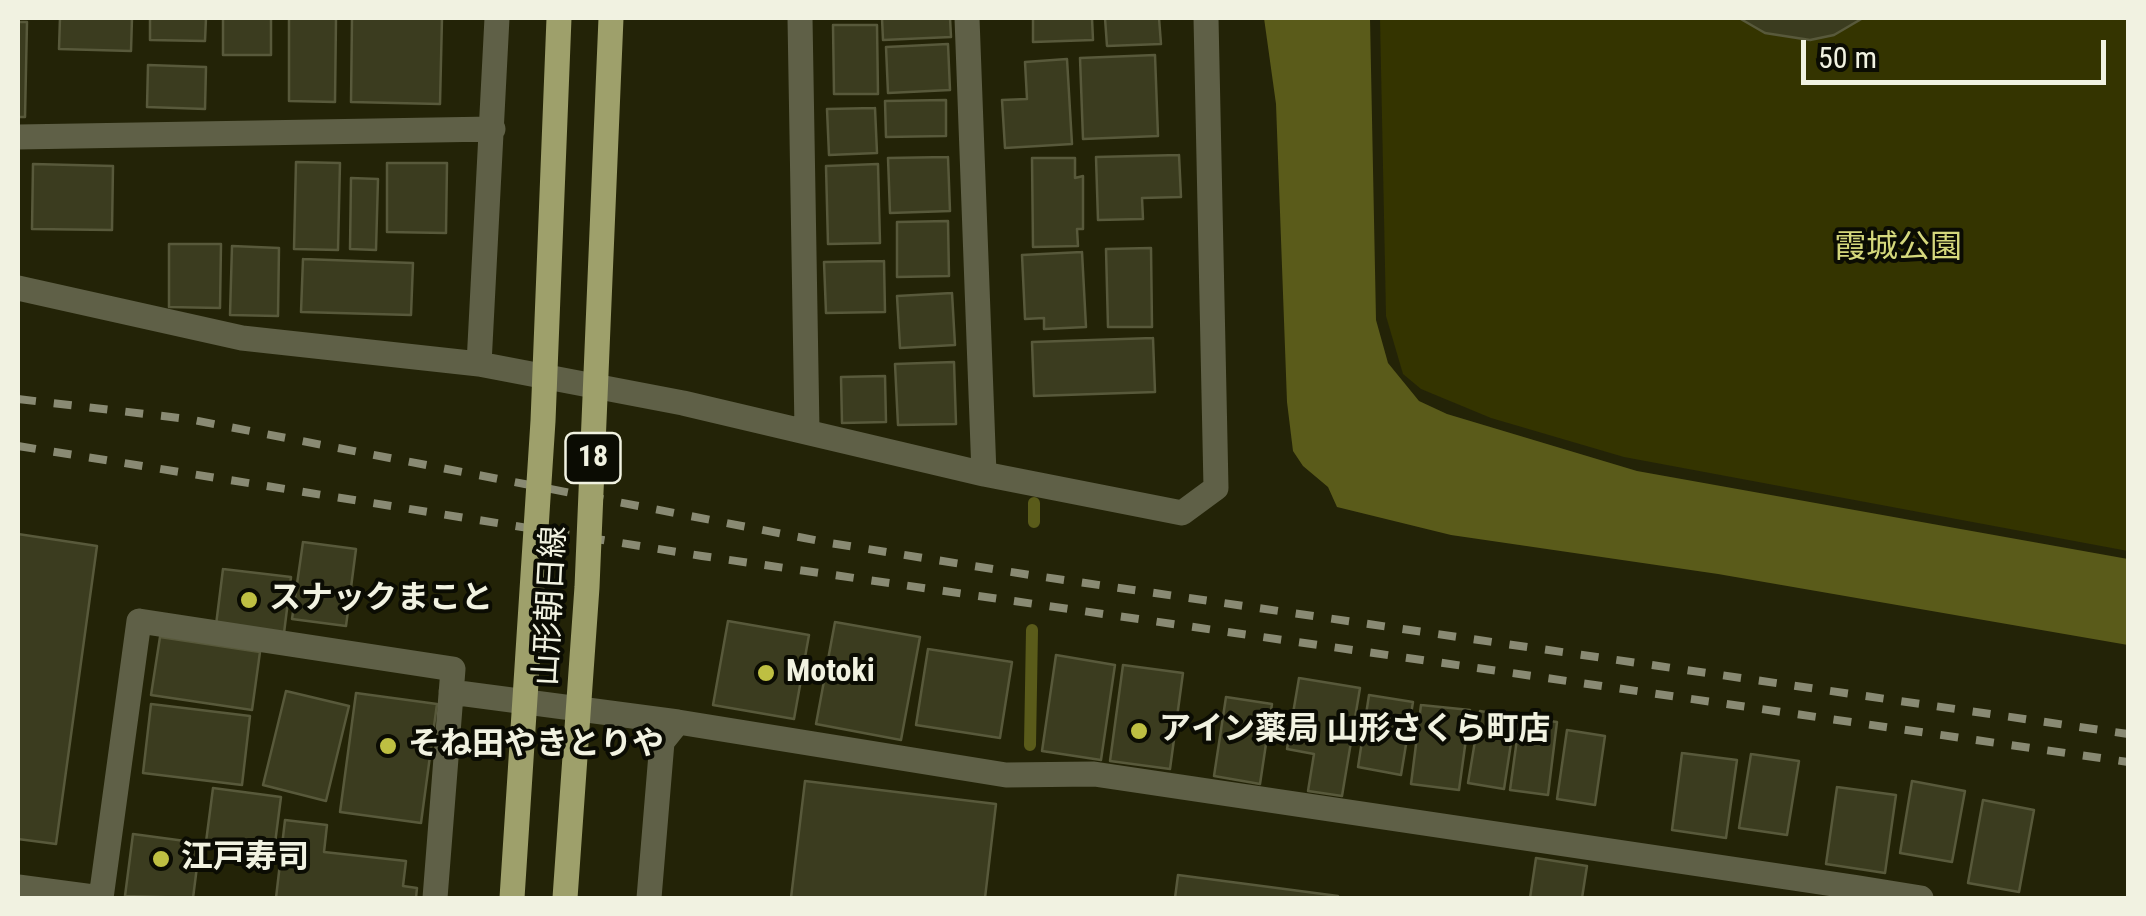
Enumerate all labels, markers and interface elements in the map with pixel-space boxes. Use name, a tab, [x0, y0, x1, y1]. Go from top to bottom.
scale bar	[1806, 20, 2111, 82]
text: 50 m	[1818, 40, 1877, 75]
park label: 霞城公園	[1834, 230, 1962, 268]
road number: 18	[566, 433, 620, 483]
street label: 山形朝日線	[529, 525, 575, 687]
place label: スナックまこと	[269, 581, 493, 619]
marker: スナックまこと	[238, 589, 260, 611]
place label: Motoki	[786, 654, 875, 692]
marker: Motoki	[755, 662, 777, 684]
place label: アイン薬局 山形さくら町店	[1159, 712, 1550, 750]
marker: アイン薬局 山形さくら町店	[1128, 720, 1150, 742]
place label: そね田やきとりや	[408, 727, 664, 765]
marker: そね田やきとりや	[377, 735, 399, 757]
place label: 江戸寿司	[181, 840, 309, 878]
marker: 江戸寿司	[150, 848, 172, 870]

